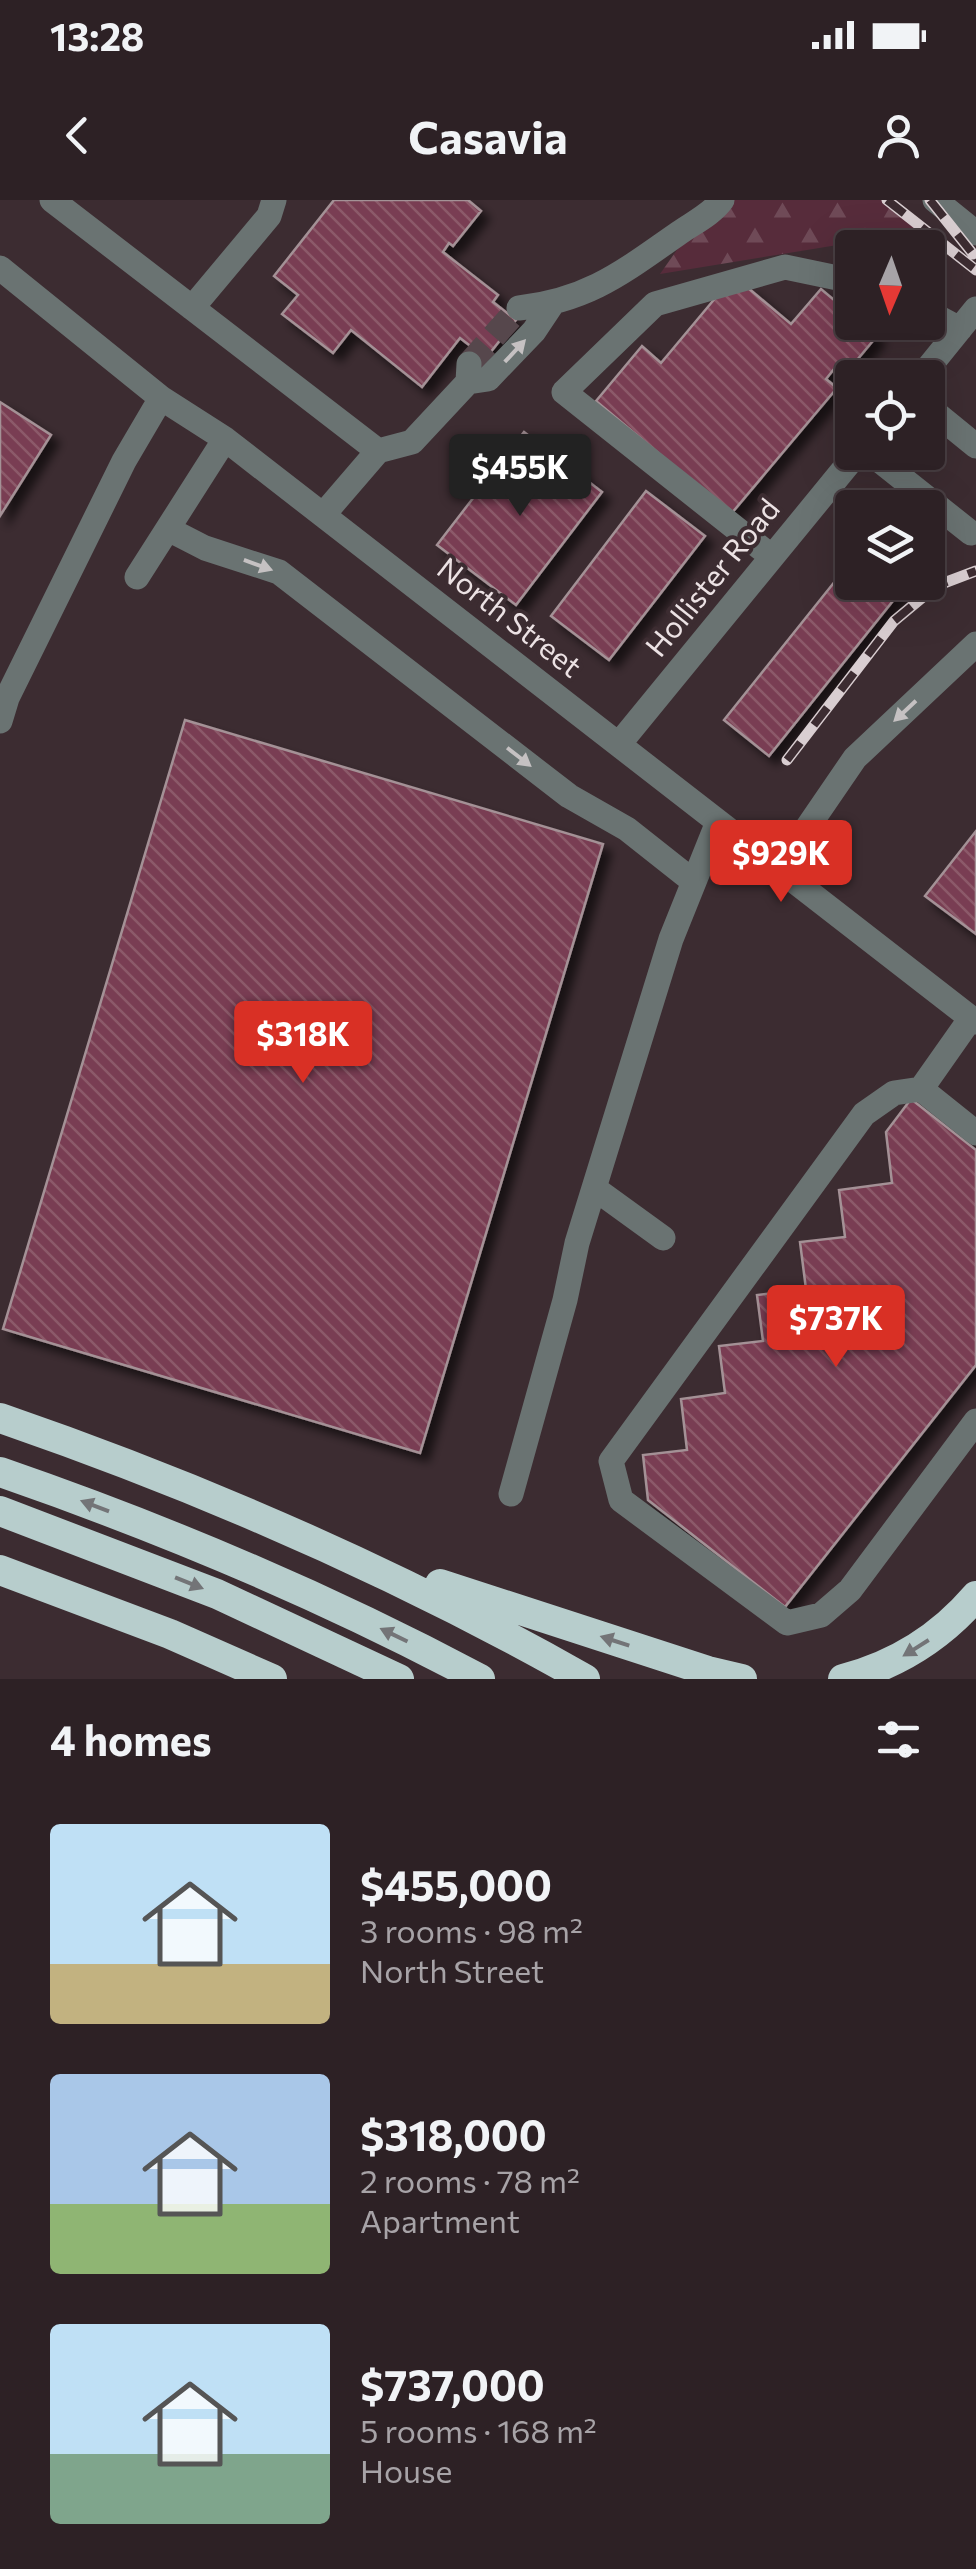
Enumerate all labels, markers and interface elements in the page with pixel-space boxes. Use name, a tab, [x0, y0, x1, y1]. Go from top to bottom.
text: 13:28	[50, 12, 144, 59]
icon: back	[50, 108, 105, 163]
text: Casavia	[408, 108, 568, 163]
icon: person	[871, 108, 926, 163]
north arrow	[835, 230, 945, 340]
map controls	[835, 230, 945, 600]
one-way arrow	[503, 339, 526, 363]
button: locate	[835, 360, 945, 470]
pin: $455K	[450, 434, 590, 519]
text: $455K	[471, 446, 569, 486]
street label: Hollister Road	[636, 490, 786, 663]
button: layers	[835, 490, 945, 600]
street label: North Street	[431, 548, 590, 684]
one-way arrow	[243, 558, 273, 573]
one-way arrow	[893, 699, 917, 722]
one-way arrow	[506, 746, 531, 767]
pin: $929K	[711, 820, 851, 905]
text: $929K	[732, 832, 830, 872]
pin: $318K	[233, 1001, 373, 1086]
text: $318K	[256, 1013, 350, 1053]
pin: $737K	[766, 1285, 906, 1370]
text: $737K	[789, 1297, 883, 1337]
one-way arrow	[80, 1498, 110, 1513]
one-way arrow	[175, 1575, 205, 1591]
one-way arrow	[379, 1626, 408, 1643]
one-way arrow	[600, 1632, 630, 1647]
one-way arrow	[902, 1639, 930, 1656]
icon: filters	[871, 1712, 926, 1767]
text: 4 homes	[50, 1713, 212, 1765]
text: $455,000	[360, 1858, 552, 1910]
icon: home	[130, 1864, 250, 1984]
text: 3 rooms · 98 m²	[360, 1910, 583, 1950]
text: North Street	[360, 1950, 544, 1990]
text: $318,000	[360, 2108, 547, 2160]
icon: home	[130, 2114, 250, 2234]
text: 2 rooms · 78 m²	[360, 2160, 580, 2200]
text: Apartment	[360, 2200, 520, 2240]
text: $737,000	[360, 2358, 545, 2410]
icon: home	[130, 2364, 250, 2484]
text: 5 rooms · 168 m²	[360, 2410, 597, 2450]
text: House	[360, 2450, 452, 2490]

